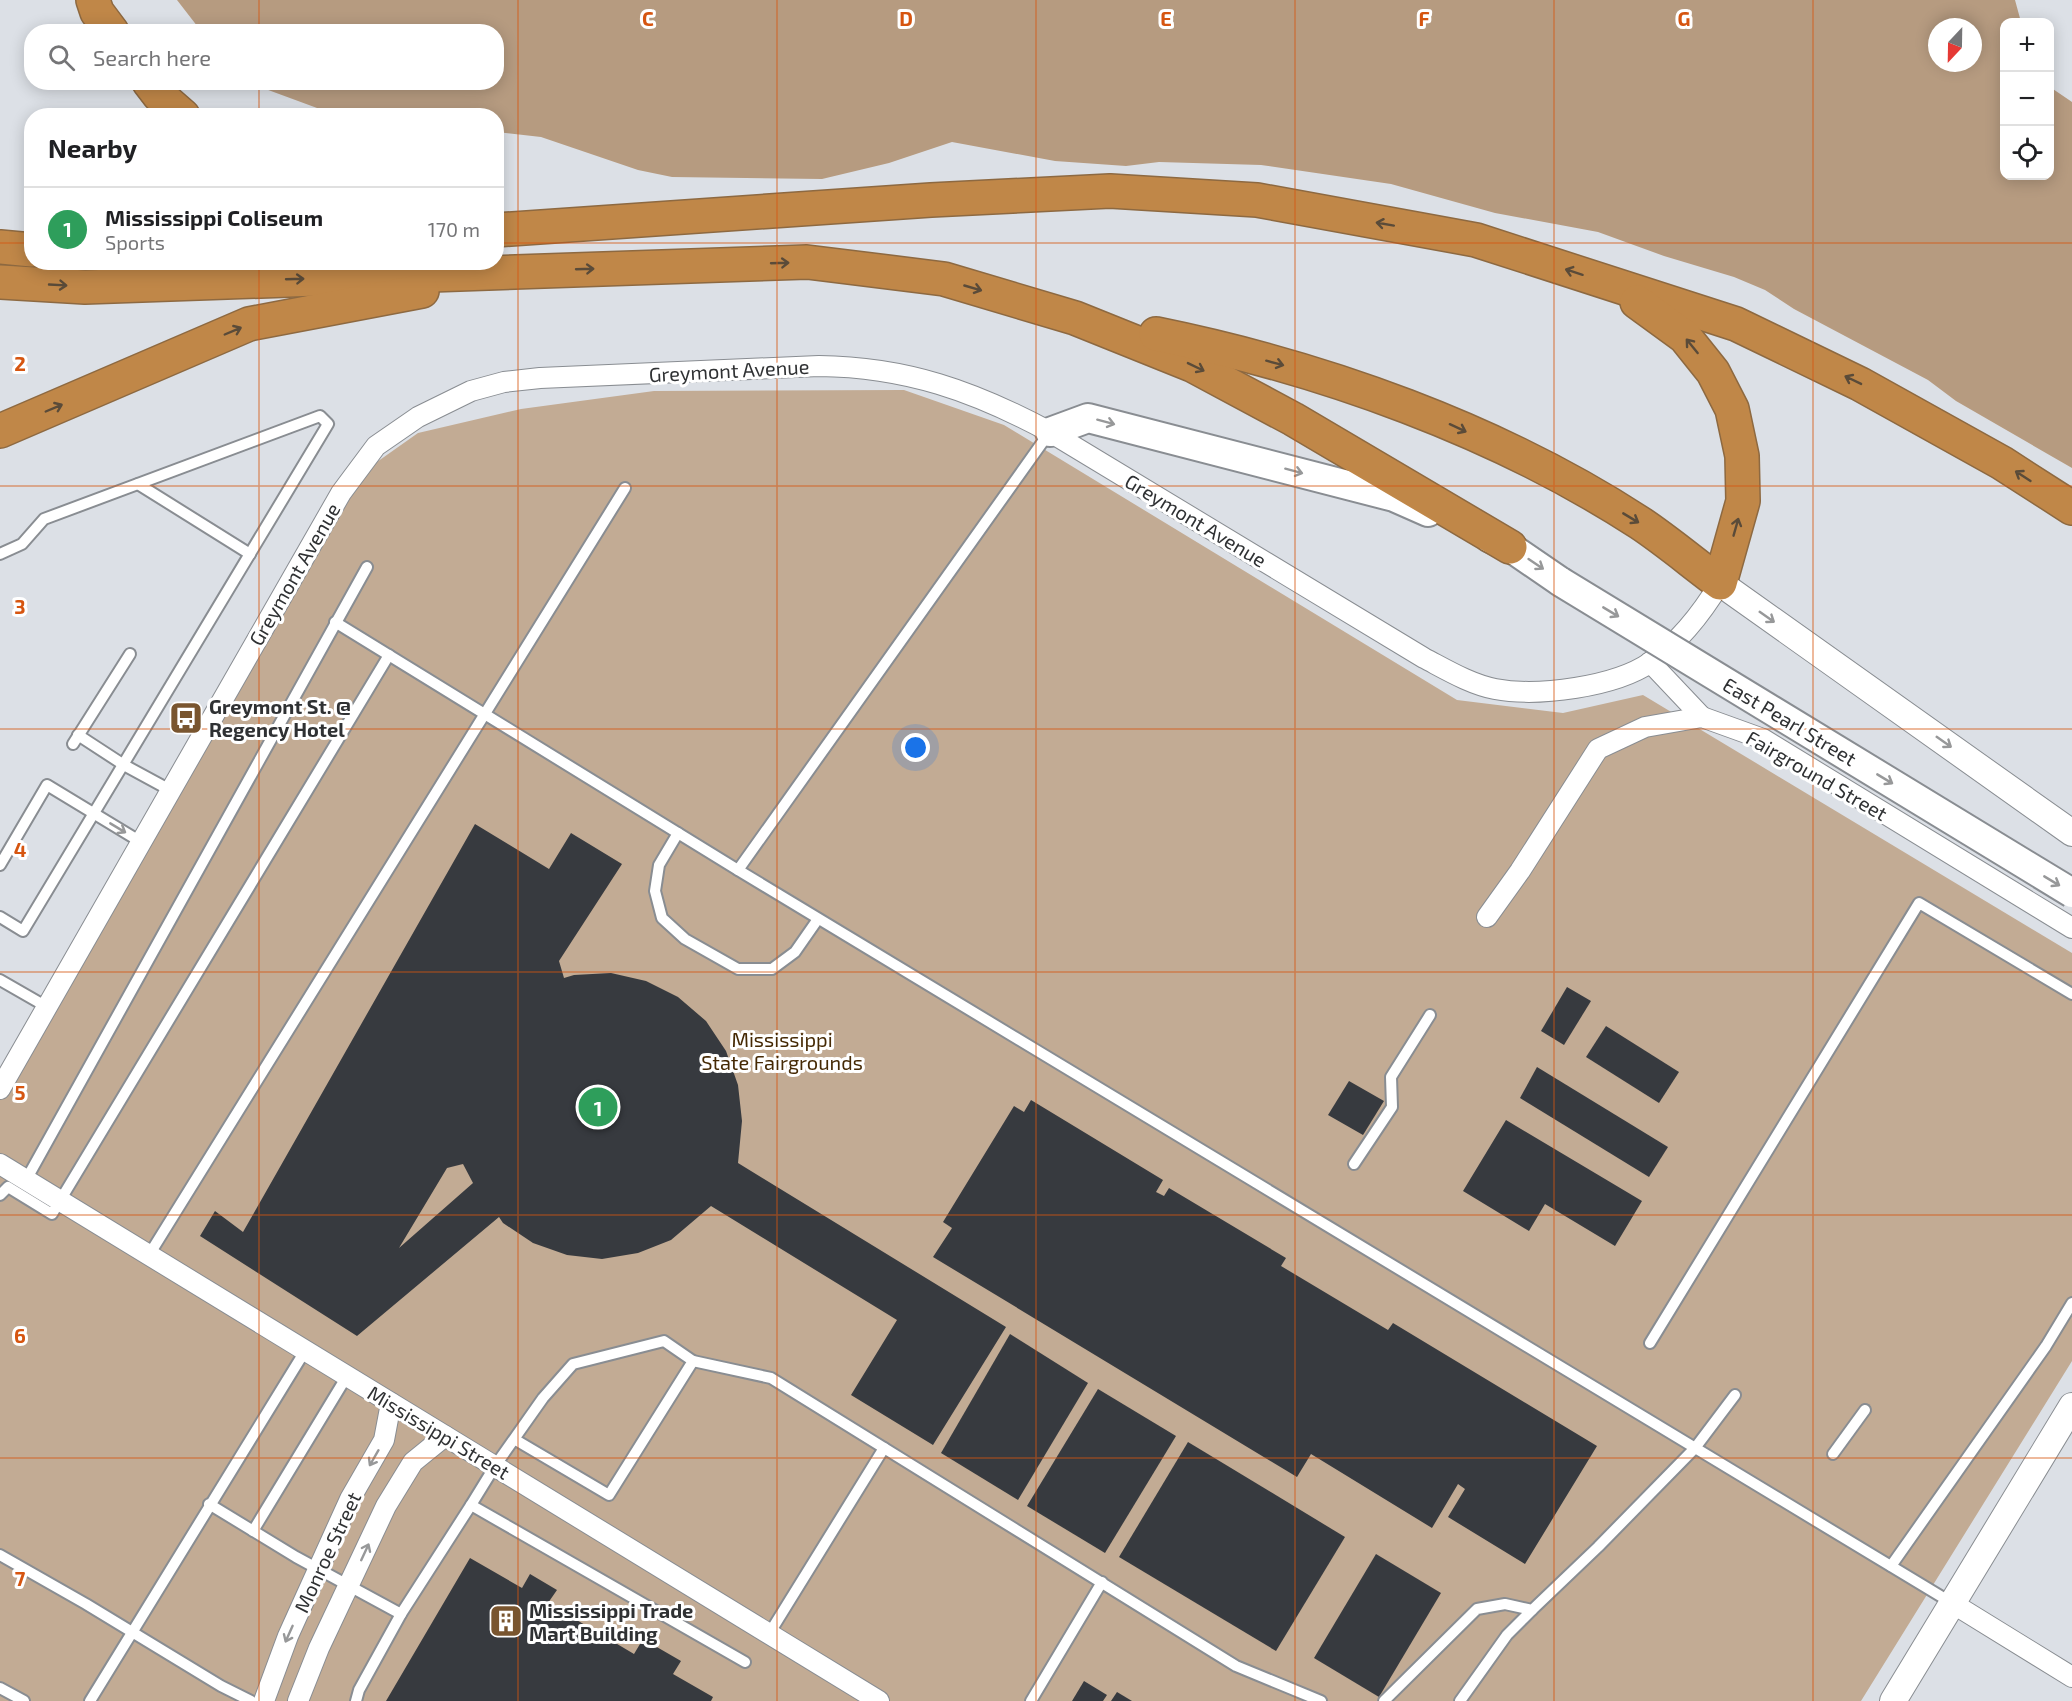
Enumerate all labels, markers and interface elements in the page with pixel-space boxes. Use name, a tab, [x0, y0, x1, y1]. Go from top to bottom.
text: C	[642, 6, 654, 30]
text: D	[899, 6, 913, 30]
text: E	[1160, 6, 1172, 30]
text: F	[1418, 6, 1430, 30]
text: G	[1678, 6, 1690, 30]
north arrow	[1928, 18, 1982, 72]
map controls	[2000, 18, 2054, 180]
button: +	[2000, 18, 2054, 72]
search box	[24, 24, 504, 90]
icon: search	[45, 41, 78, 74]
text: Search here	[93, 44, 211, 70]
button: −	[2000, 72, 2054, 126]
button: locate	[2000, 126, 2054, 180]
text: Nearby	[48, 132, 137, 163]
text: Mississippi Coliseum	[105, 204, 323, 230]
text: 1	[63, 217, 72, 241]
text: 170 m	[428, 217, 480, 241]
one-way arrow	[1376, 218, 1396, 229]
text: Sports	[105, 230, 165, 254]
one-way arrow	[770, 257, 790, 269]
one-way arrow	[575, 263, 595, 275]
one-way arrow	[1565, 265, 1584, 276]
one-way arrow	[285, 273, 305, 285]
one-way arrow	[48, 280, 68, 291]
one-way arrow	[963, 283, 982, 294]
one-way arrow	[223, 325, 241, 336]
one-way arrow	[1686, 338, 1699, 354]
text: 2	[14, 351, 26, 375]
street label: Greymont Avenue	[648, 354, 810, 386]
one-way arrow	[1265, 358, 1284, 370]
one-way arrow	[1186, 362, 1204, 374]
one-way arrow	[1844, 374, 1862, 386]
one-way arrow	[44, 402, 62, 413]
one-way arrow	[1096, 417, 1115, 429]
one-way arrow	[1449, 422, 1467, 434]
one-way arrow	[1284, 466, 1303, 478]
street label: Greymont Avenue	[1121, 468, 1271, 572]
one-way arrow	[2015, 470, 2032, 482]
street label: Greymont Avenue	[243, 498, 345, 650]
one-way arrow	[1622, 512, 1639, 524]
one-way arrow	[1731, 518, 1742, 537]
one-way arrow	[1527, 558, 1543, 570]
text: 3	[14, 594, 26, 618]
one-way arrow	[1602, 607, 1619, 619]
one-way arrow	[1759, 611, 1775, 623]
street label: East Pearl Street	[1719, 672, 1861, 770]
place label: Greymont St. @ Regency Hotel	[209, 694, 351, 742]
bus stop icon: Greymont St. @ Regency Hotel	[168, 700, 204, 736]
street label: Fairground Street	[1742, 725, 1892, 825]
your location	[901, 733, 930, 762]
one-way arrow	[1935, 736, 1951, 748]
one-way arrow	[1876, 774, 1893, 786]
one-way arrow	[109, 822, 126, 834]
text: 4	[14, 837, 27, 861]
one-way arrow	[2043, 875, 2060, 887]
park label: Mississippi State Fairgrounds	[701, 1027, 863, 1074]
text: 5	[14, 1080, 26, 1104]
pin: 1	[578, 1084, 618, 1130]
text: 6	[14, 1323, 26, 1347]
street label: Mississippi Street	[364, 1380, 515, 1484]
one-way arrow	[367, 1449, 379, 1466]
street label: Monroe Street	[289, 1487, 366, 1616]
one-way arrow	[359, 1543, 371, 1561]
text: 7	[15, 1566, 26, 1590]
place label: Mississippi Trade Mart Building	[529, 1598, 693, 1645]
building icon: Mississippi Trade Mart Building	[488, 1603, 524, 1639]
one-way arrow	[283, 1624, 294, 1643]

